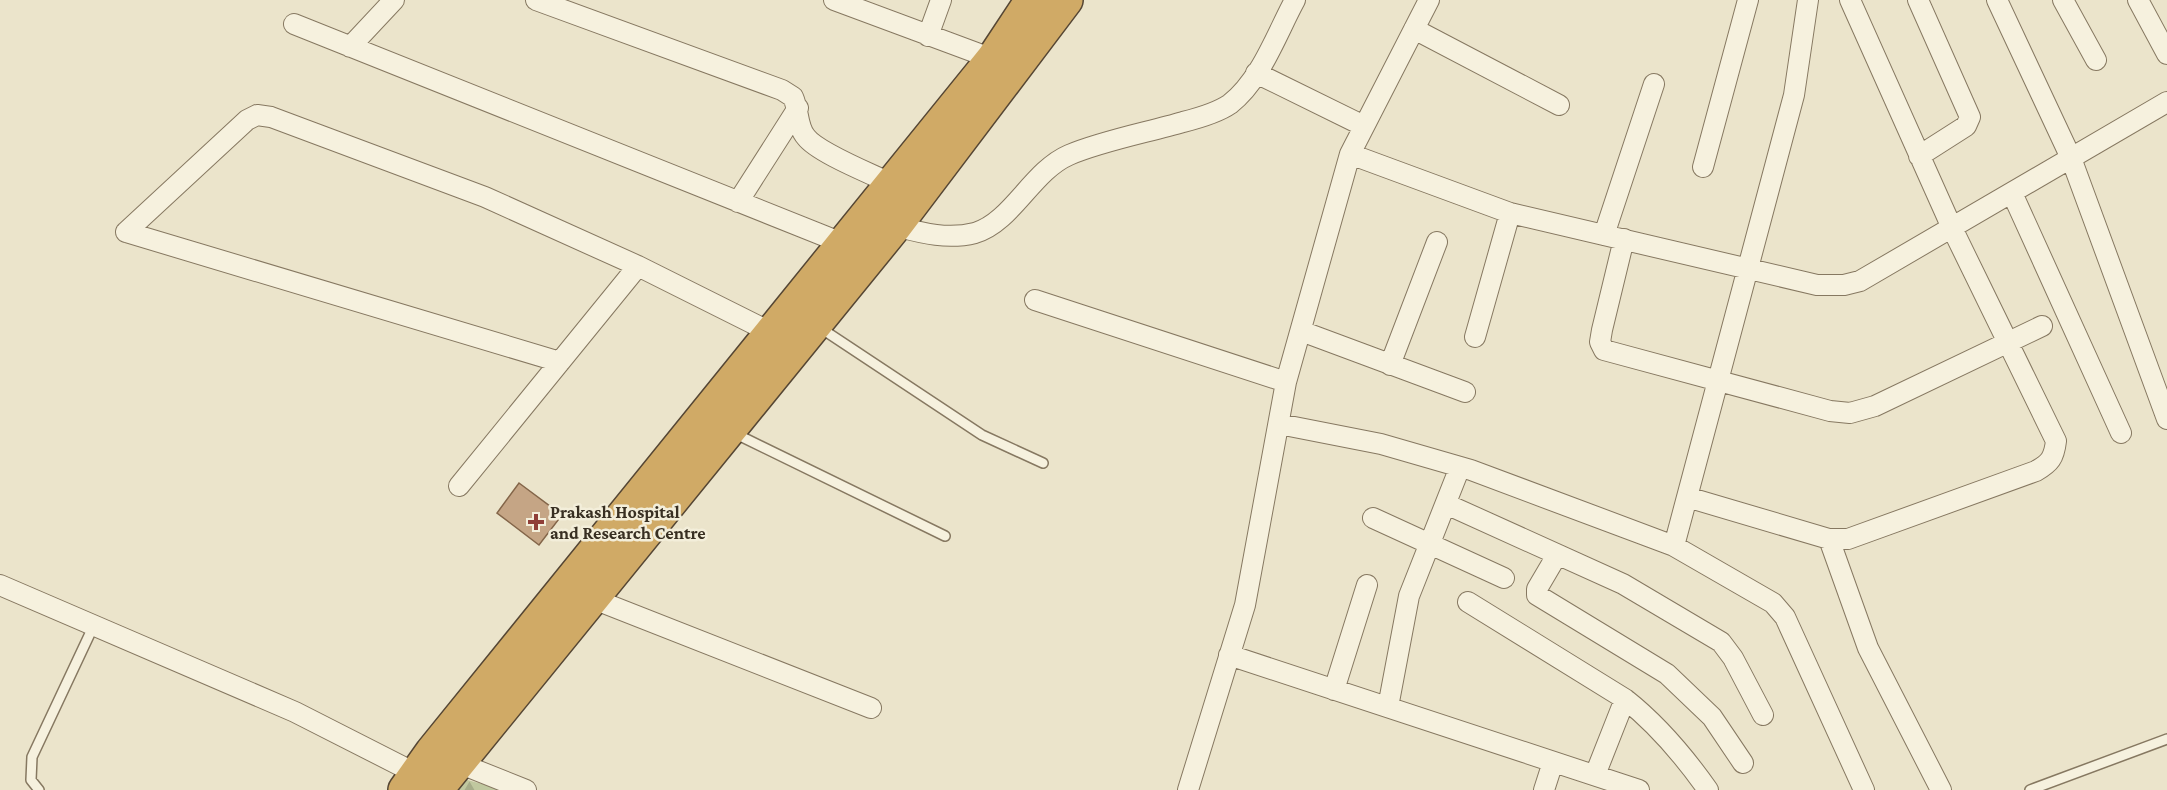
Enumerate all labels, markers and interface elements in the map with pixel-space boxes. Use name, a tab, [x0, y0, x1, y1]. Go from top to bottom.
place label: Prakash Hospital and Research Centre	[550, 502, 706, 543]
marker: Prakash Hospital and Research Centre	[527, 513, 545, 531]

